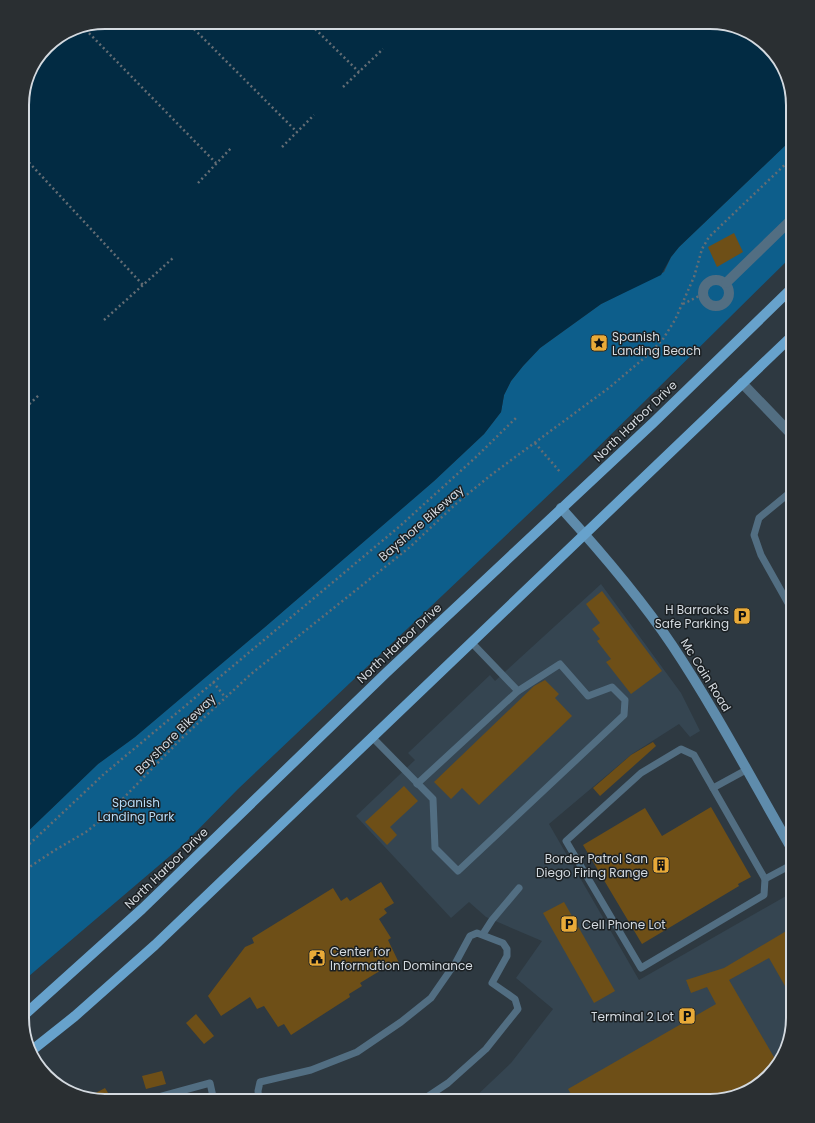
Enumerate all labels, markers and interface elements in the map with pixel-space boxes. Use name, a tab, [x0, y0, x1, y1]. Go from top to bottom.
place label: Spanish Landing Beach	[612, 328, 701, 359]
place icon: Spanish Landing Beach	[589, 333, 609, 353]
street label: North Harbor Drive	[589, 377, 681, 465]
street label: Bayshore Bikeway	[375, 481, 467, 565]
street label: North Harbor Drive	[353, 599, 445, 687]
place label: H Barracks Safe Parking	[655, 601, 729, 632]
parking icon: H Barracks Safe Parking	[732, 606, 752, 626]
street label: Mc Cain Road	[677, 635, 735, 715]
street label: Bayshore Bikeway	[131, 690, 219, 778]
park label: Spanish Landing Park	[98, 794, 175, 825]
street label: North Harbor Drive	[120, 824, 212, 912]
place label: Border Patrol San Diego Firing Range	[536, 850, 648, 881]
building icon: Border Patrol San Diego Firing Range	[651, 855, 671, 875]
parking icon: Cell Phone Lot	[559, 914, 579, 934]
place label: Cell Phone Lot	[582, 916, 666, 933]
place label: Center for Information Dominance	[330, 943, 473, 974]
public building icon: Center for Information Dominance	[307, 948, 327, 968]
parking icon: Terminal 2 Lot	[677, 1006, 697, 1026]
place label: Terminal 2 Lot	[591, 1008, 674, 1025]

